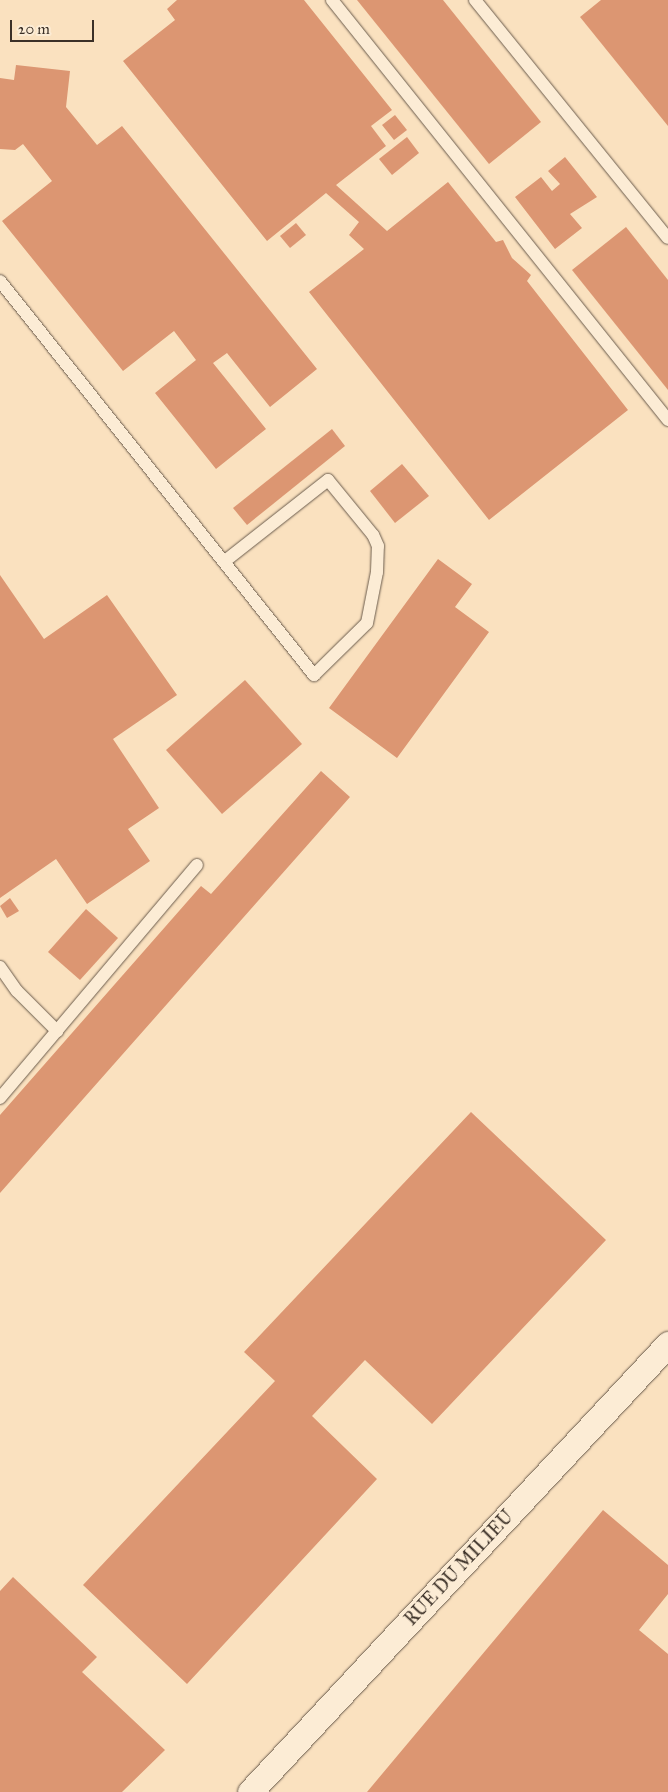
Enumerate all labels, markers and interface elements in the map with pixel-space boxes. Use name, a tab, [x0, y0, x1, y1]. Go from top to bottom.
scale bar	[12, 10, 96, 42]
text: 20 m	[18, 20, 50, 38]
street label: RUE DU MILIEU	[400, 1506, 518, 1630]

